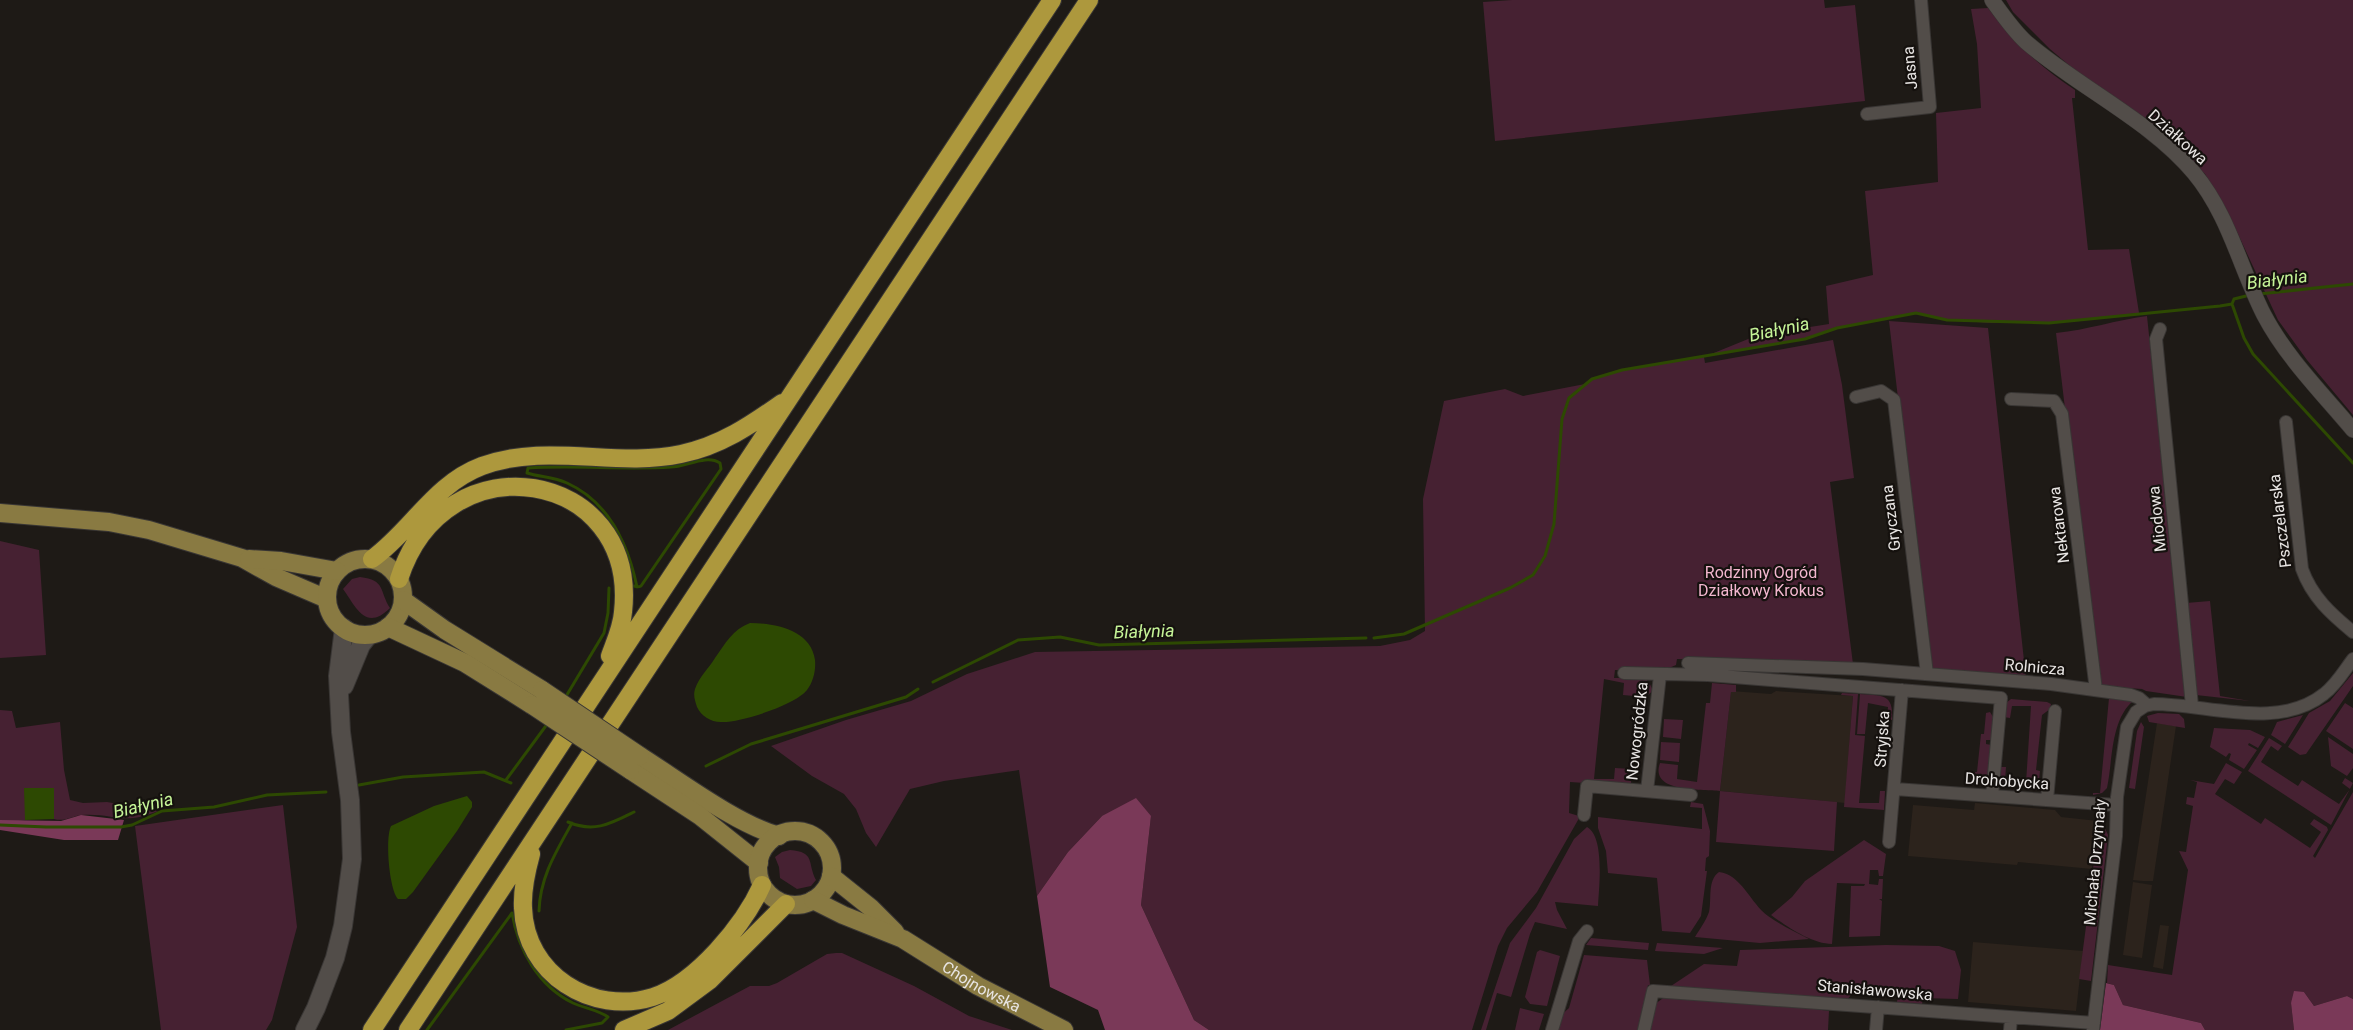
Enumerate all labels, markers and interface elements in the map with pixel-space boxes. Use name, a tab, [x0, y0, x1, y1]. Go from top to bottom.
street label: Jasna	[1899, 46, 1921, 90]
street label: Działkowa	[2144, 105, 2212, 169]
water label: Białynia	[2245, 265, 2309, 293]
water label: Białynia	[1747, 312, 1811, 346]
street label: Pszczelarska	[2265, 473, 2295, 569]
street label: Gryczana	[1878, 484, 1904, 552]
street label: Miodowa	[2144, 485, 2170, 553]
street label: Nektarowa	[2045, 486, 2073, 564]
park label: Rodzinny Ogród Działkowy Krokus	[1698, 563, 1824, 600]
water label: Białynia	[1113, 619, 1175, 643]
street label: Rolnicza	[2004, 655, 2066, 679]
street label: Nowogródzka	[1622, 681, 1652, 781]
street label: Stryjska	[1871, 710, 1893, 768]
street label: Drohobycka	[1964, 769, 2050, 793]
water label: Białynia	[111, 788, 175, 822]
street label: Michała Drzymały	[2080, 798, 2110, 926]
street label: Chojnowska	[939, 957, 1024, 1016]
street label: Stanisławowska	[1817, 975, 1933, 1005]

